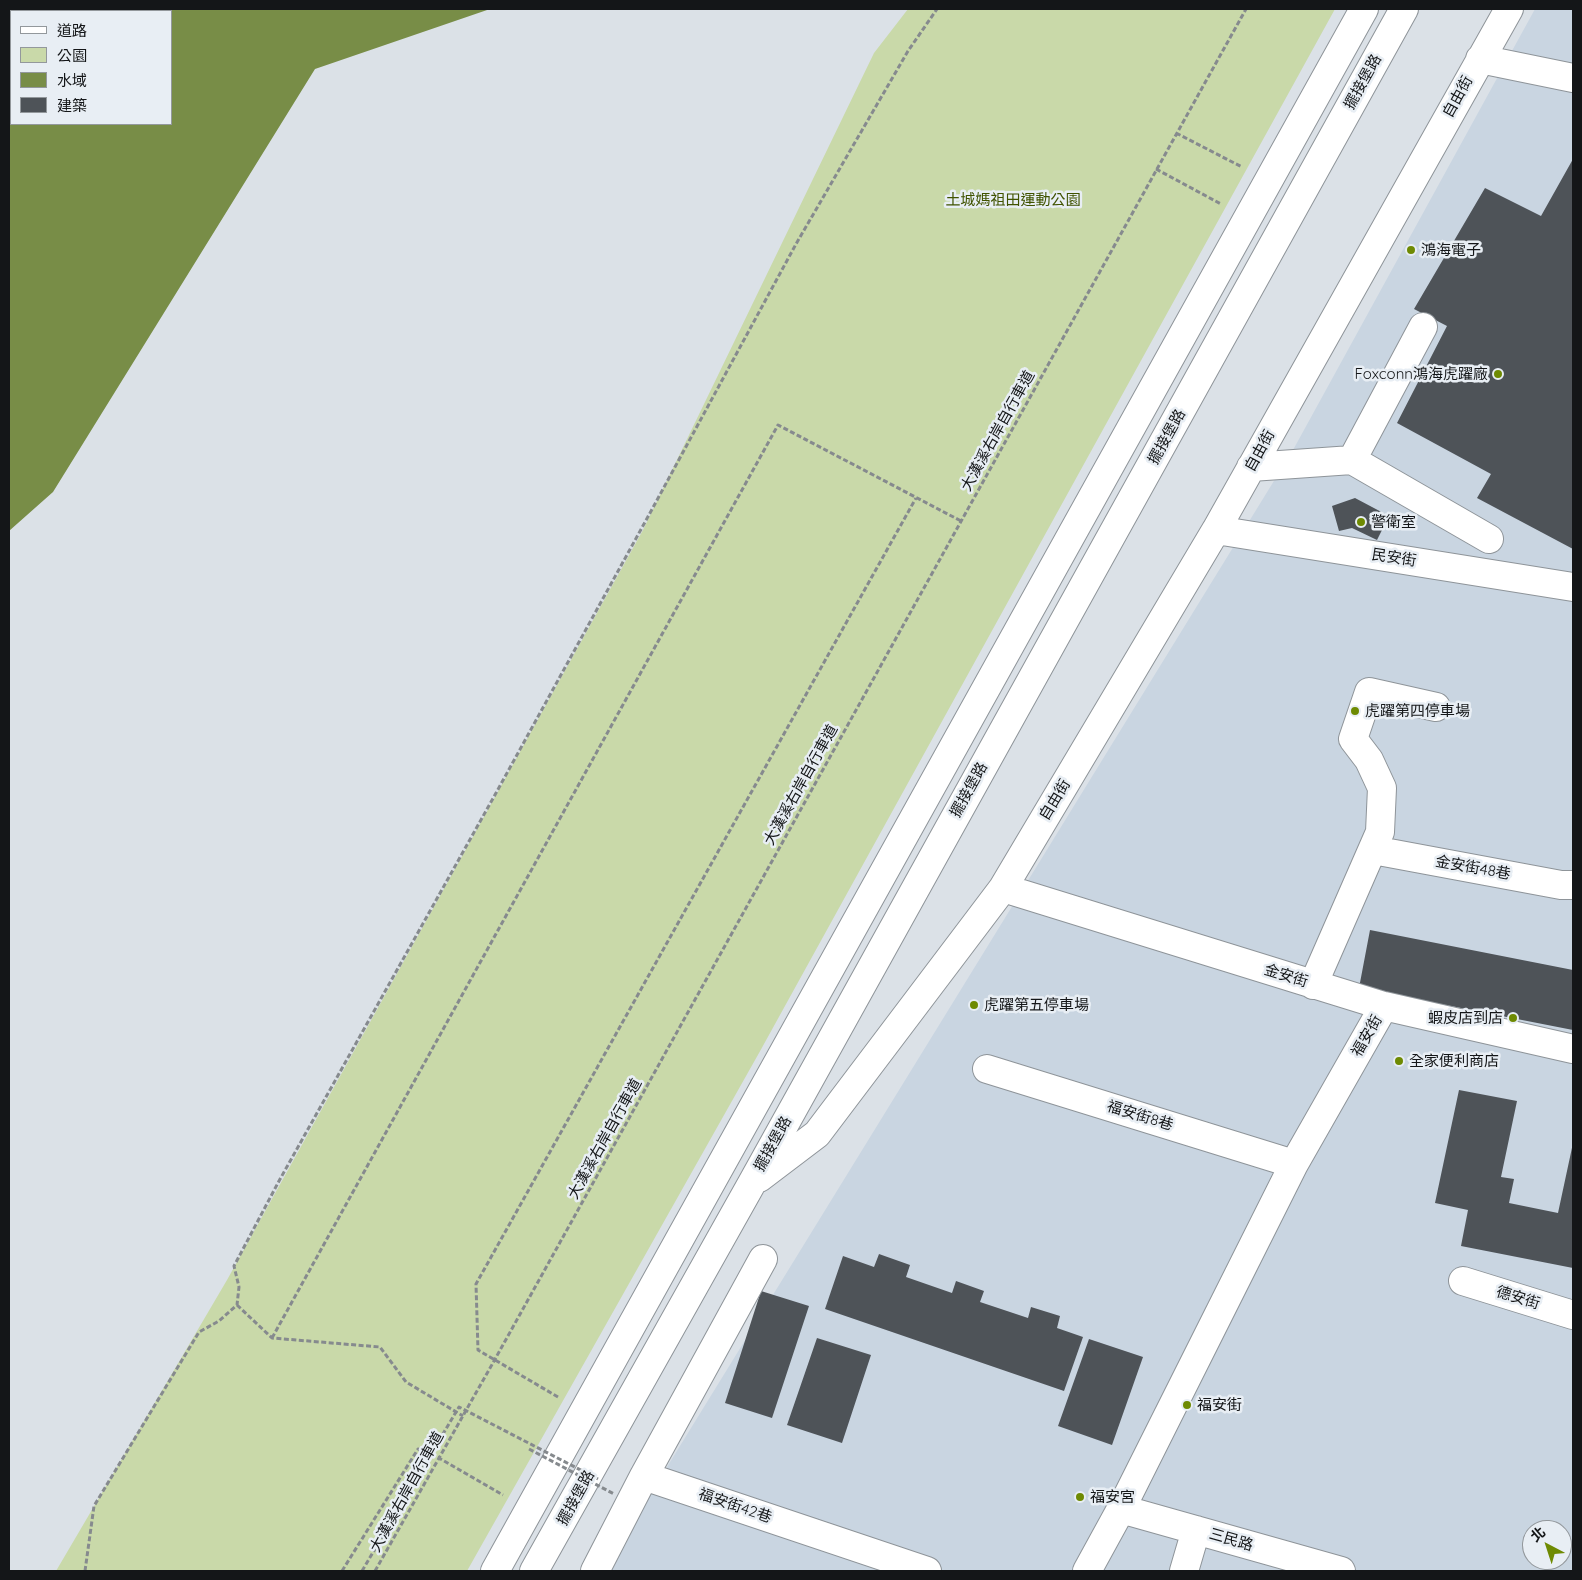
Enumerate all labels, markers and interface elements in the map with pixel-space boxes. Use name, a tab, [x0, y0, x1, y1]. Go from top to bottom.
legend	[10, 10, 172, 125]
text: 道路	[57, 21, 87, 40]
text: 公園	[57, 46, 87, 65]
street label: 擺接堡路	[1341, 51, 1385, 113]
text: 水域	[57, 71, 87, 90]
street label: 自由街	[1439, 73, 1477, 121]
text: 建築	[57, 96, 87, 115]
park label: 土城媽祖田運動公園	[946, 191, 1080, 209]
place label: 鴻海電子	[1421, 241, 1481, 259]
marker: 鴻海電子	[1405, 244, 1417, 256]
place label: Foxconn鴻海虎躍廠	[1355, 365, 1488, 383]
street label: 大漢溪右岸自行車道	[957, 368, 1039, 494]
marker: Foxconn鴻海虎躍廠	[1492, 368, 1504, 380]
street label: 擺接堡路	[1145, 406, 1189, 468]
street label: 自由街	[1241, 427, 1279, 475]
place label: 警衛室	[1371, 513, 1416, 531]
marker: 警衛室	[1355, 516, 1367, 528]
street label: 民安街	[1370, 546, 1418, 570]
place label: 虎躍第四停車場	[1365, 702, 1470, 720]
marker: 虎躍第四停車場	[1349, 705, 1361, 717]
street label: 大漢溪右岸自行車道	[760, 722, 842, 848]
street label: 擺接堡路	[947, 759, 991, 821]
street label: 自由街	[1036, 776, 1074, 824]
street label: 金安街48巷	[1434, 853, 1512, 883]
street label: 金安街	[1262, 961, 1310, 991]
place label: 虎躍第五停車場	[984, 996, 1089, 1014]
marker: 虎躍第五停車場	[968, 999, 980, 1011]
place label: 蝦皮店到店	[1428, 1009, 1503, 1027]
street label: 福安街	[1348, 1012, 1386, 1060]
marker: 蝦皮店到店	[1507, 1012, 1519, 1024]
place label: 全家便利商店	[1409, 1052, 1499, 1070]
marker: 全家便利商店	[1393, 1055, 1405, 1067]
street label: 大漢溪右岸自行車道	[564, 1076, 646, 1202]
street label: 福安街8巷	[1105, 1097, 1175, 1135]
street label: 擺接堡路	[751, 1113, 795, 1175]
street label: 德安街	[1494, 1283, 1542, 1313]
place label: 福安街	[1197, 1396, 1242, 1414]
marker: 福安街	[1181, 1399, 1193, 1411]
street label: 大漢溪右岸自行車道	[366, 1429, 448, 1555]
street label: 擺接堡路	[554, 1467, 598, 1529]
street label: 福安街42巷	[696, 1485, 774, 1527]
place label: 福安宮	[1090, 1488, 1135, 1506]
marker: 福安宮	[1074, 1491, 1086, 1503]
north arrow	[1522, 1520, 1572, 1570]
text: 北	[1527, 1523, 1549, 1546]
street label: 三民路	[1207, 1525, 1255, 1555]

